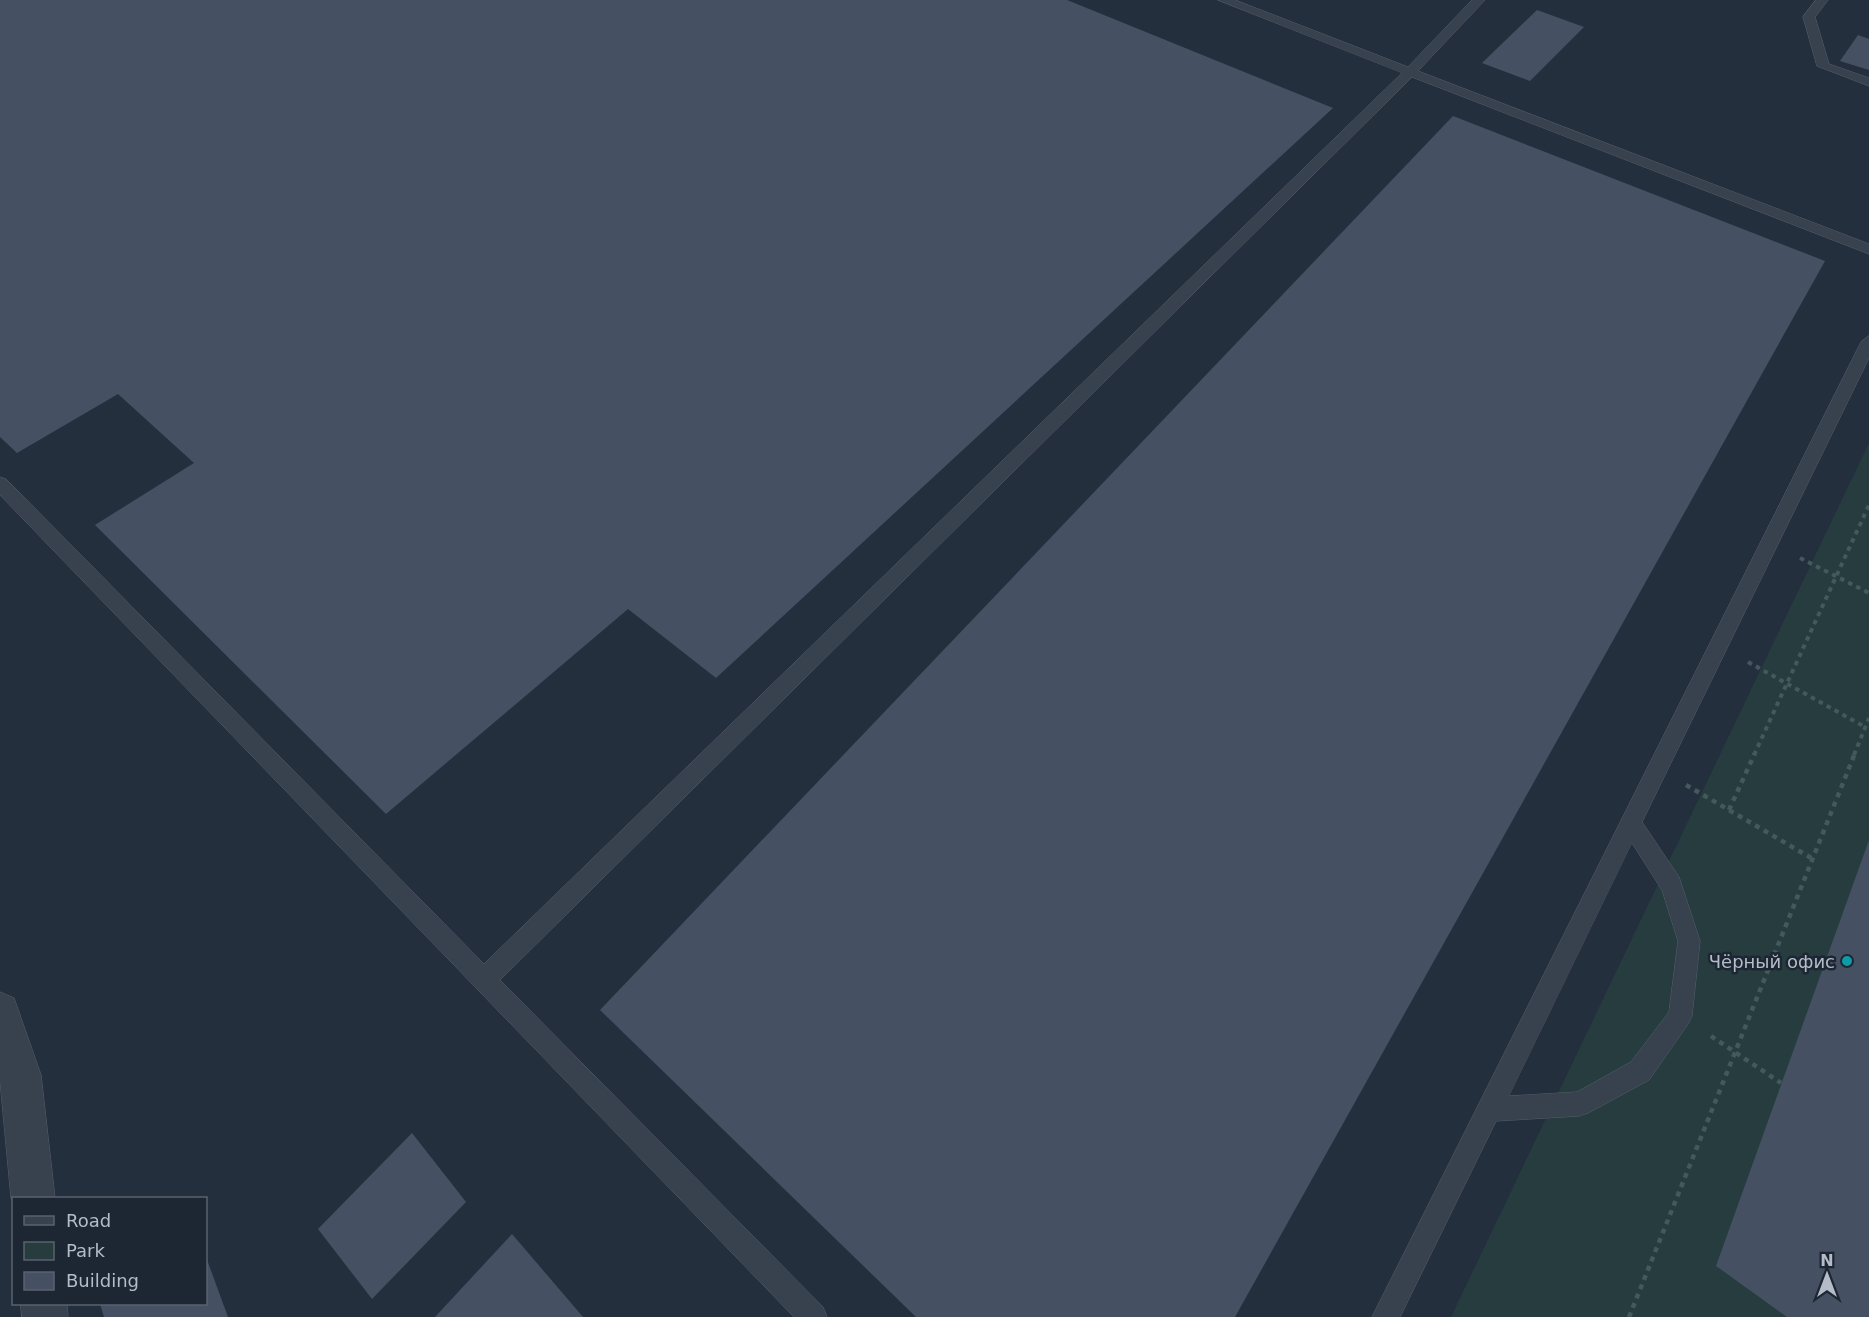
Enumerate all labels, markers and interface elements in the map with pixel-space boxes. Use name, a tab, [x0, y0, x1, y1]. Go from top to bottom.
place label: Чёрный офис	[1709, 951, 1835, 972]
marker: Чёрный офис	[1840, 954, 1854, 968]
legend	[12, 1197, 207, 1305]
text: Road	[66, 1210, 111, 1231]
text: Park	[66, 1240, 105, 1261]
north arrow	[1797, 1245, 1857, 1305]
text: N	[1820, 1251, 1834, 1270]
text: Building	[66, 1270, 139, 1291]

